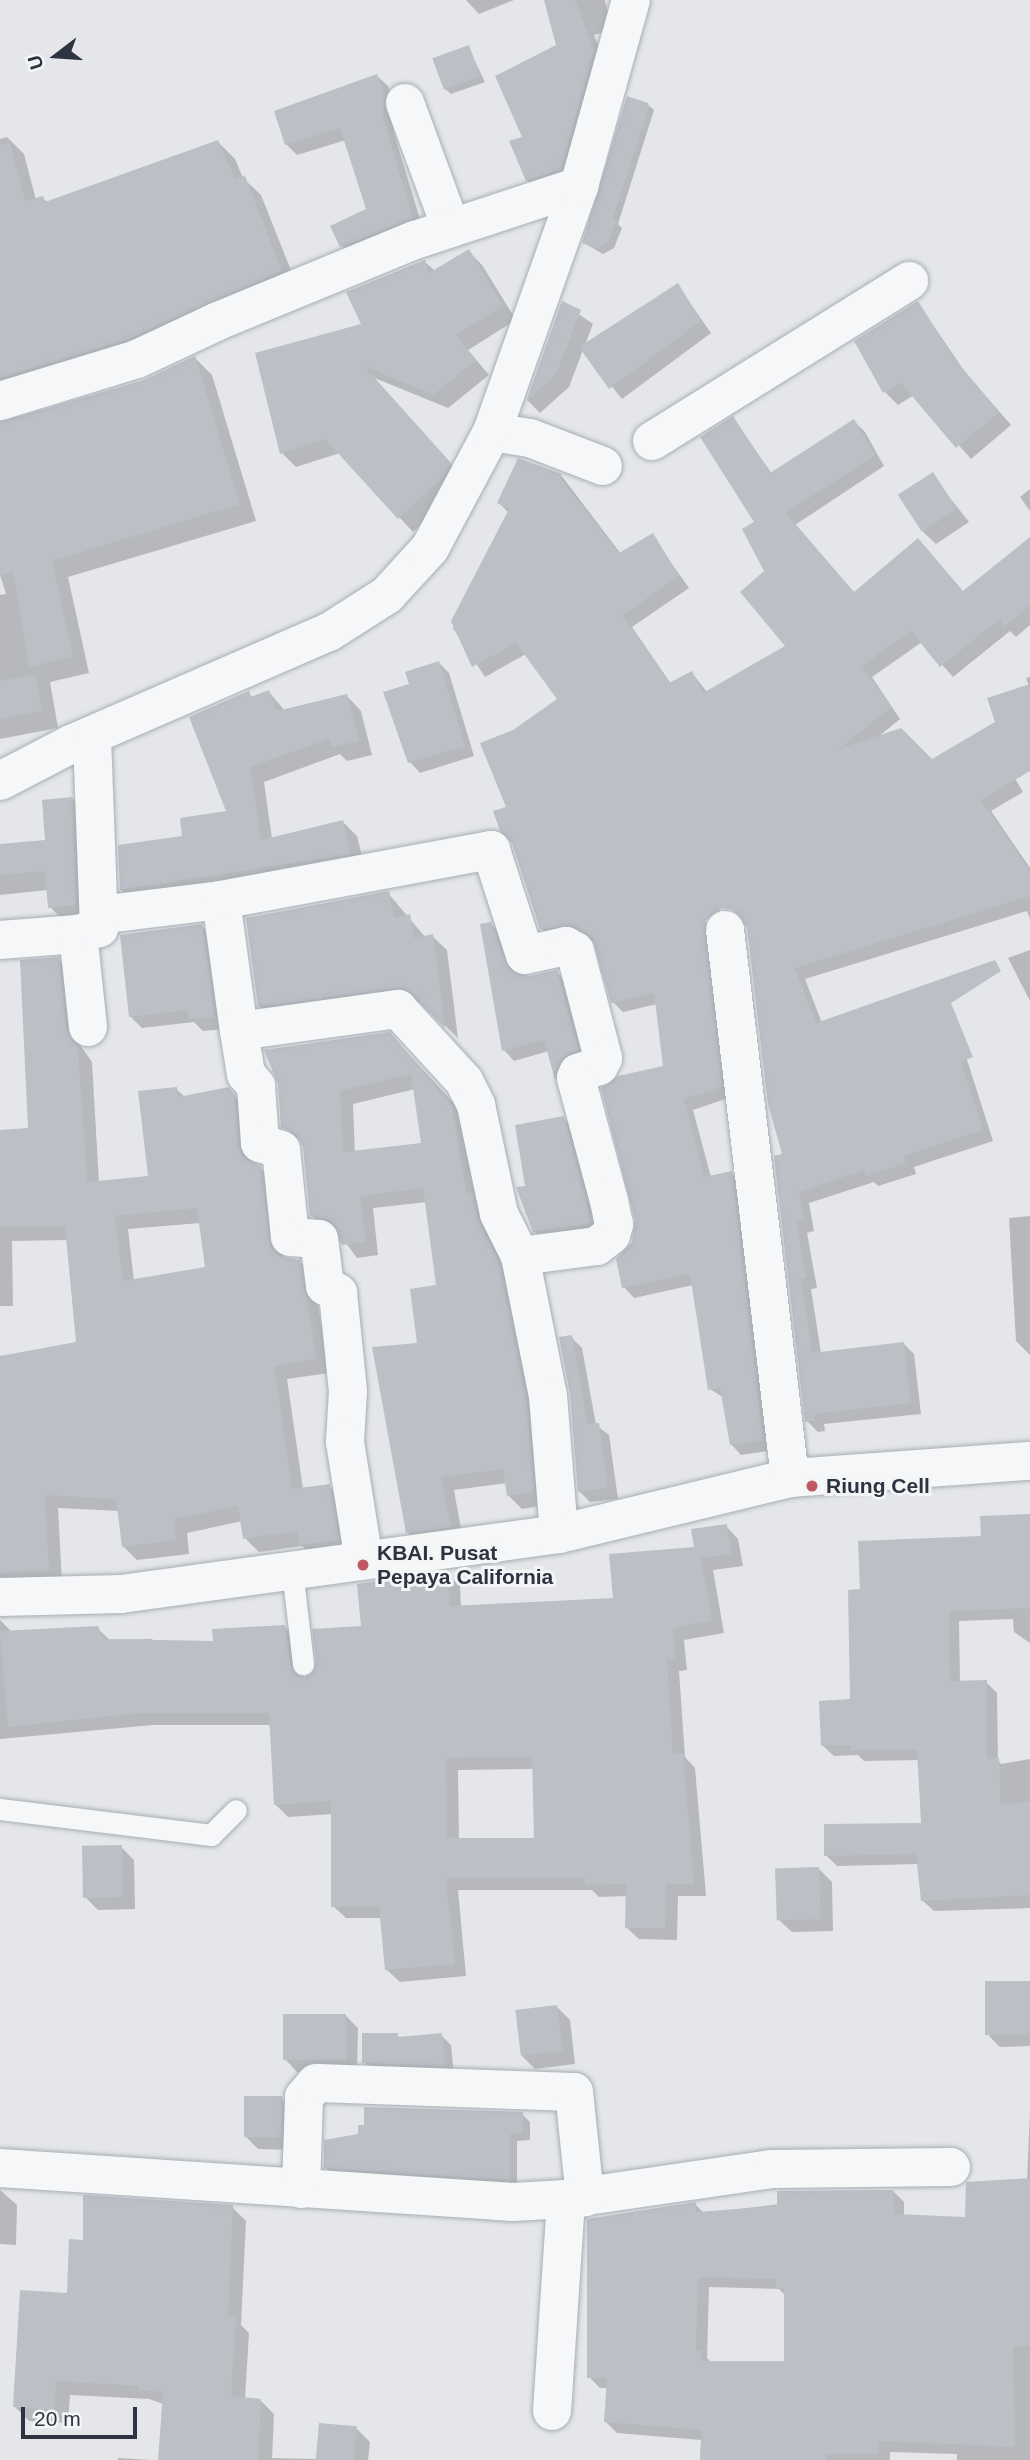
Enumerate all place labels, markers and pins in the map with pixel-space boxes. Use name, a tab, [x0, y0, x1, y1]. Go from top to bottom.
place label: Riung Cell	[826, 1473, 930, 1499]
marker: Riung Cell	[804, 1478, 820, 1494]
place label: KBAI. Pusat Pepaya California	[377, 1540, 553, 1590]
marker: KBAI. Pusat Pepaya California	[355, 1557, 371, 1573]

